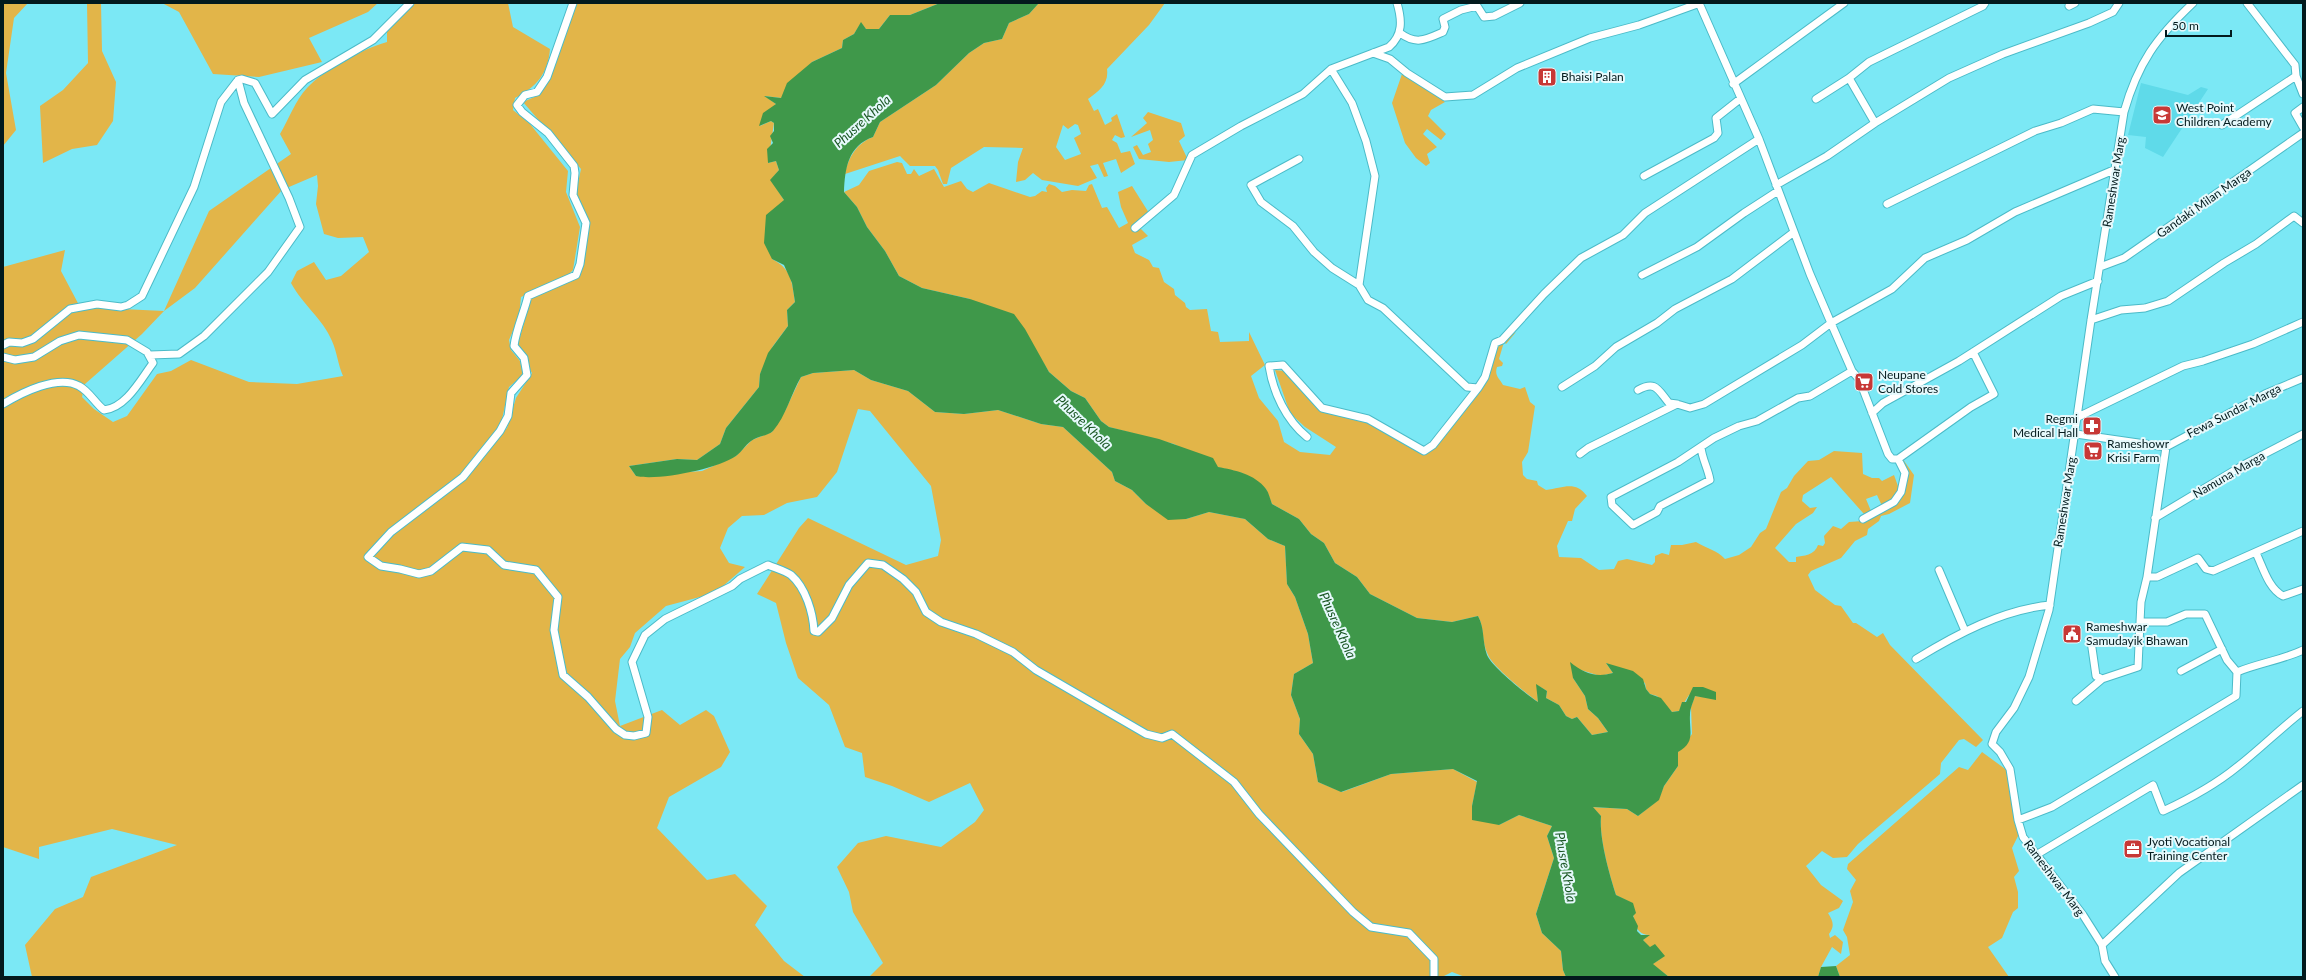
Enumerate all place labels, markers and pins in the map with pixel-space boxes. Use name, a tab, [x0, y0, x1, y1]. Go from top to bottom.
building icon: Bhaisi Palan	[1536, 66, 1558, 88]
place label: Bhaisi Palan	[1561, 69, 1624, 84]
place label: West Point Children Academy	[2176, 100, 2272, 129]
school or university icon: West Point Children Academy	[2151, 104, 2173, 126]
place label: Neupane Cold Stores	[1878, 367, 1938, 396]
supermarket icon: Neupane Cold Stores	[1853, 371, 1875, 393]
place label: Regmi Medical Hall	[2013, 411, 2078, 440]
pharmacy icon: Regmi Medical Hall	[2081, 415, 2103, 437]
place label: Rameshowr Krisi Farm	[2107, 436, 2170, 465]
supermarket icon: Rameshowr Krisi Farm	[2082, 440, 2104, 462]
place label: Rameshwar Samudayik Bhawan	[2086, 619, 2188, 648]
public building icon: Rameshwar Samudayik Bhawan	[2061, 623, 2083, 645]
place label: Jyoti Vocational Training Center	[2147, 834, 2230, 863]
office icon: Jyoti Vocational Training Center	[2122, 838, 2144, 860]

